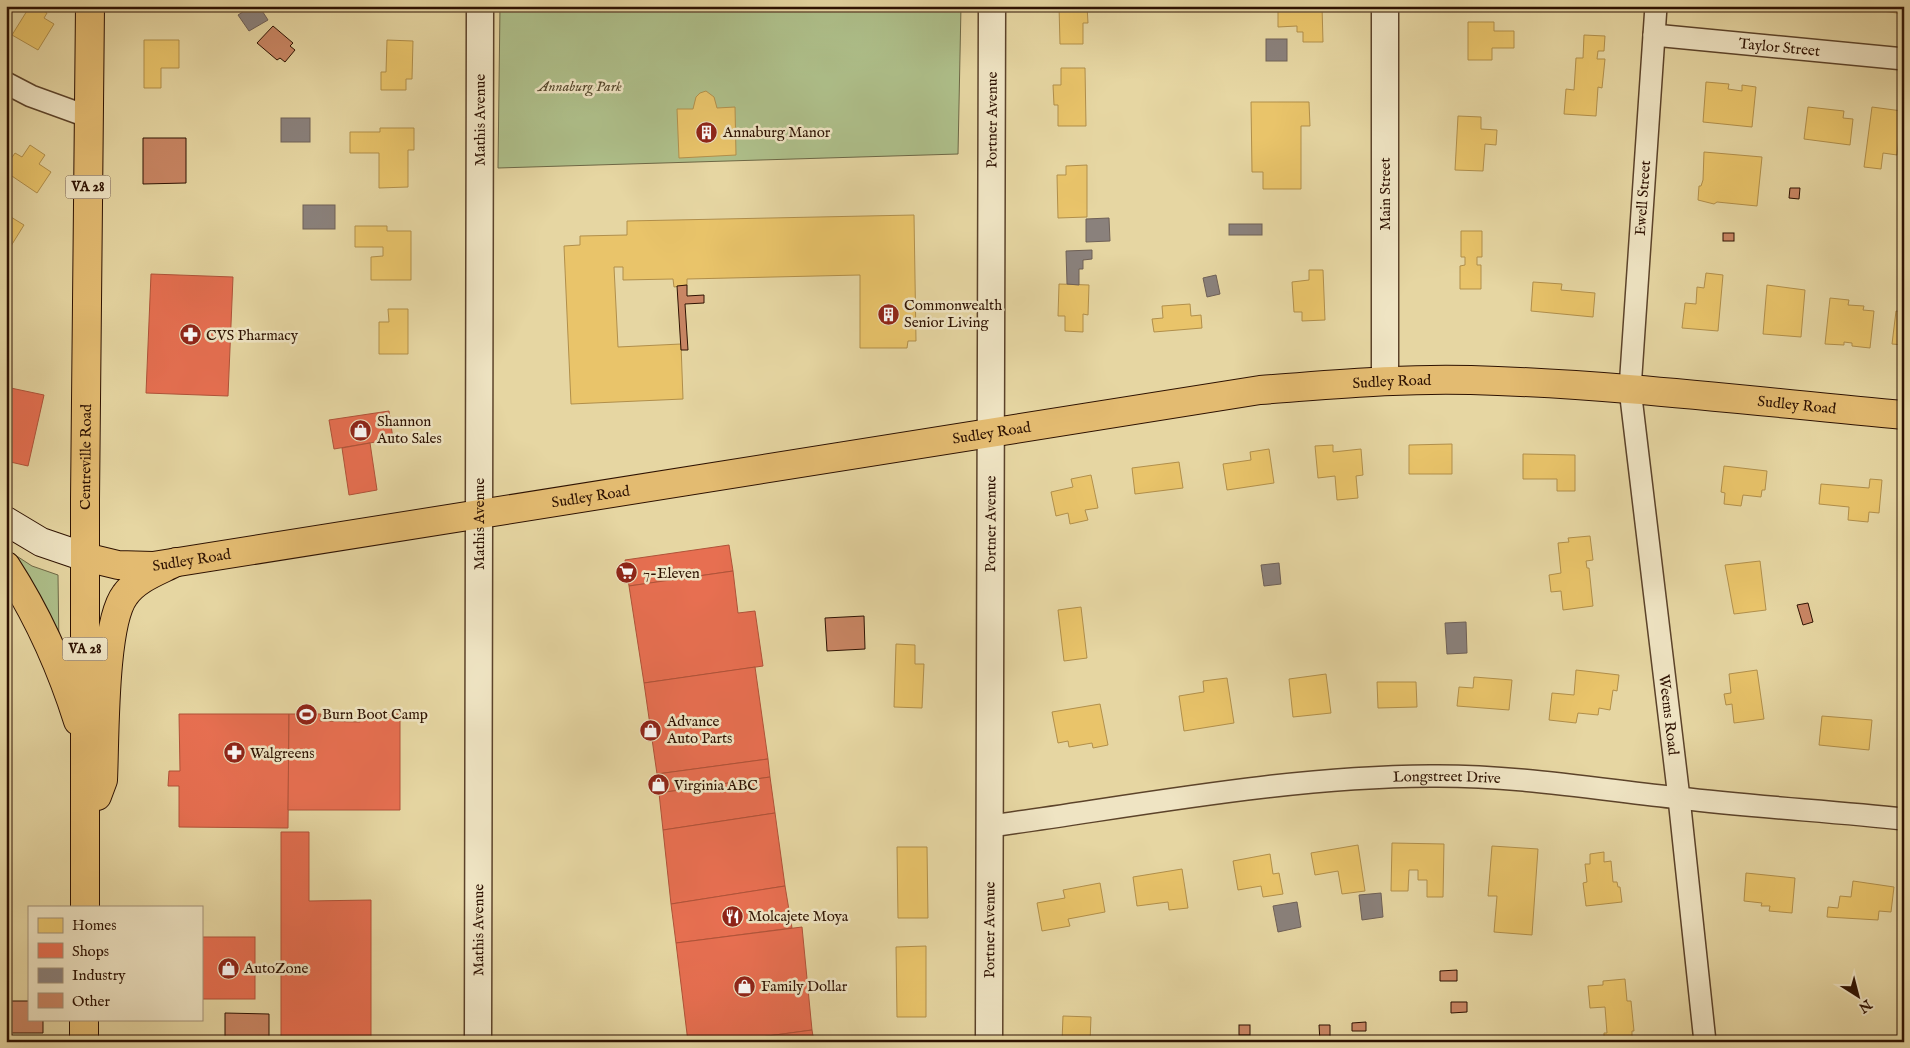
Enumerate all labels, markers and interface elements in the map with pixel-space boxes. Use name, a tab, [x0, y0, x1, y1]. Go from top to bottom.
street label: Taylor Street	[1738, 34, 1821, 60]
street label: Portner Avenue	[982, 72, 1001, 168]
street label: Mathis Avenue	[470, 74, 489, 166]
park label: Annaburg Park	[536, 77, 622, 97]
building icon: Annaburg Manor	[695, 120, 719, 144]
place label: Annaburg Manor	[722, 123, 831, 142]
street label: Main Street	[1376, 157, 1395, 231]
street label: Ewell Street	[1631, 160, 1655, 236]
road number: VA 28	[66, 176, 110, 198]
place label: Commonwealth Senior Living	[904, 296, 1002, 332]
building icon: Commonwealth Senior Living	[876, 302, 900, 326]
pharmacy icon: CVS Pharmacy	[178, 323, 202, 347]
place label: CVS Pharmacy	[206, 326, 299, 345]
street label: Sudley Road	[1352, 370, 1432, 393]
street label: Sudley Road	[1757, 391, 1838, 418]
street label: Centreville Road	[76, 403, 95, 510]
place label: Shannon Auto Sales	[376, 412, 442, 448]
street label: Sudley Road	[951, 417, 1033, 448]
shop icon: Shannon Auto Sales	[349, 418, 373, 442]
street label: Portner Avenue	[981, 476, 1000, 572]
street label: Mathis Avenue	[469, 478, 489, 570]
street label: Sudley Road	[550, 481, 632, 512]
street label: Sudley Road	[151, 544, 233, 575]
supermarket icon: 7-Eleven	[615, 561, 639, 585]
place label: 7-Eleven	[643, 564, 700, 583]
road number: VA 28	[62, 638, 108, 661]
street label: Weems Road	[1655, 673, 1683, 757]
sports icon: Burn Boot Camp	[294, 702, 318, 726]
place label: Burn Boot Camp	[322, 705, 428, 724]
place label: Advance Auto Parts	[666, 712, 732, 748]
shop icon: Advance Auto Parts	[639, 718, 663, 742]
pharmacy icon: Walgreens	[222, 741, 246, 765]
place label: Walgreens	[250, 744, 315, 763]
street label: Longstreet Drive	[1392, 766, 1502, 788]
shop icon: Virginia ABC	[646, 773, 670, 797]
place label: Virginia ABC	[673, 776, 758, 795]
street label: Portner Avenue	[980, 882, 999, 978]
street label: Mathis Avenue	[469, 884, 488, 976]
restaurant icon: Molcajete Moya	[720, 904, 744, 928]
legend	[28, 906, 202, 1020]
place label: Molcajete Moya	[748, 907, 849, 926]
text: Homes	[72, 916, 116, 935]
text: Shops	[72, 942, 109, 961]
shop icon: AutoZone	[216, 956, 240, 980]
place label: AutoZone	[243, 959, 309, 978]
text: Industry	[72, 966, 126, 985]
north arrow	[1832, 970, 1882, 1020]
shop icon: Family Dollar	[733, 974, 757, 998]
place label: Family Dollar	[761, 977, 848, 996]
text: Other	[72, 992, 110, 1011]
text: N	[1855, 994, 1876, 1017]

